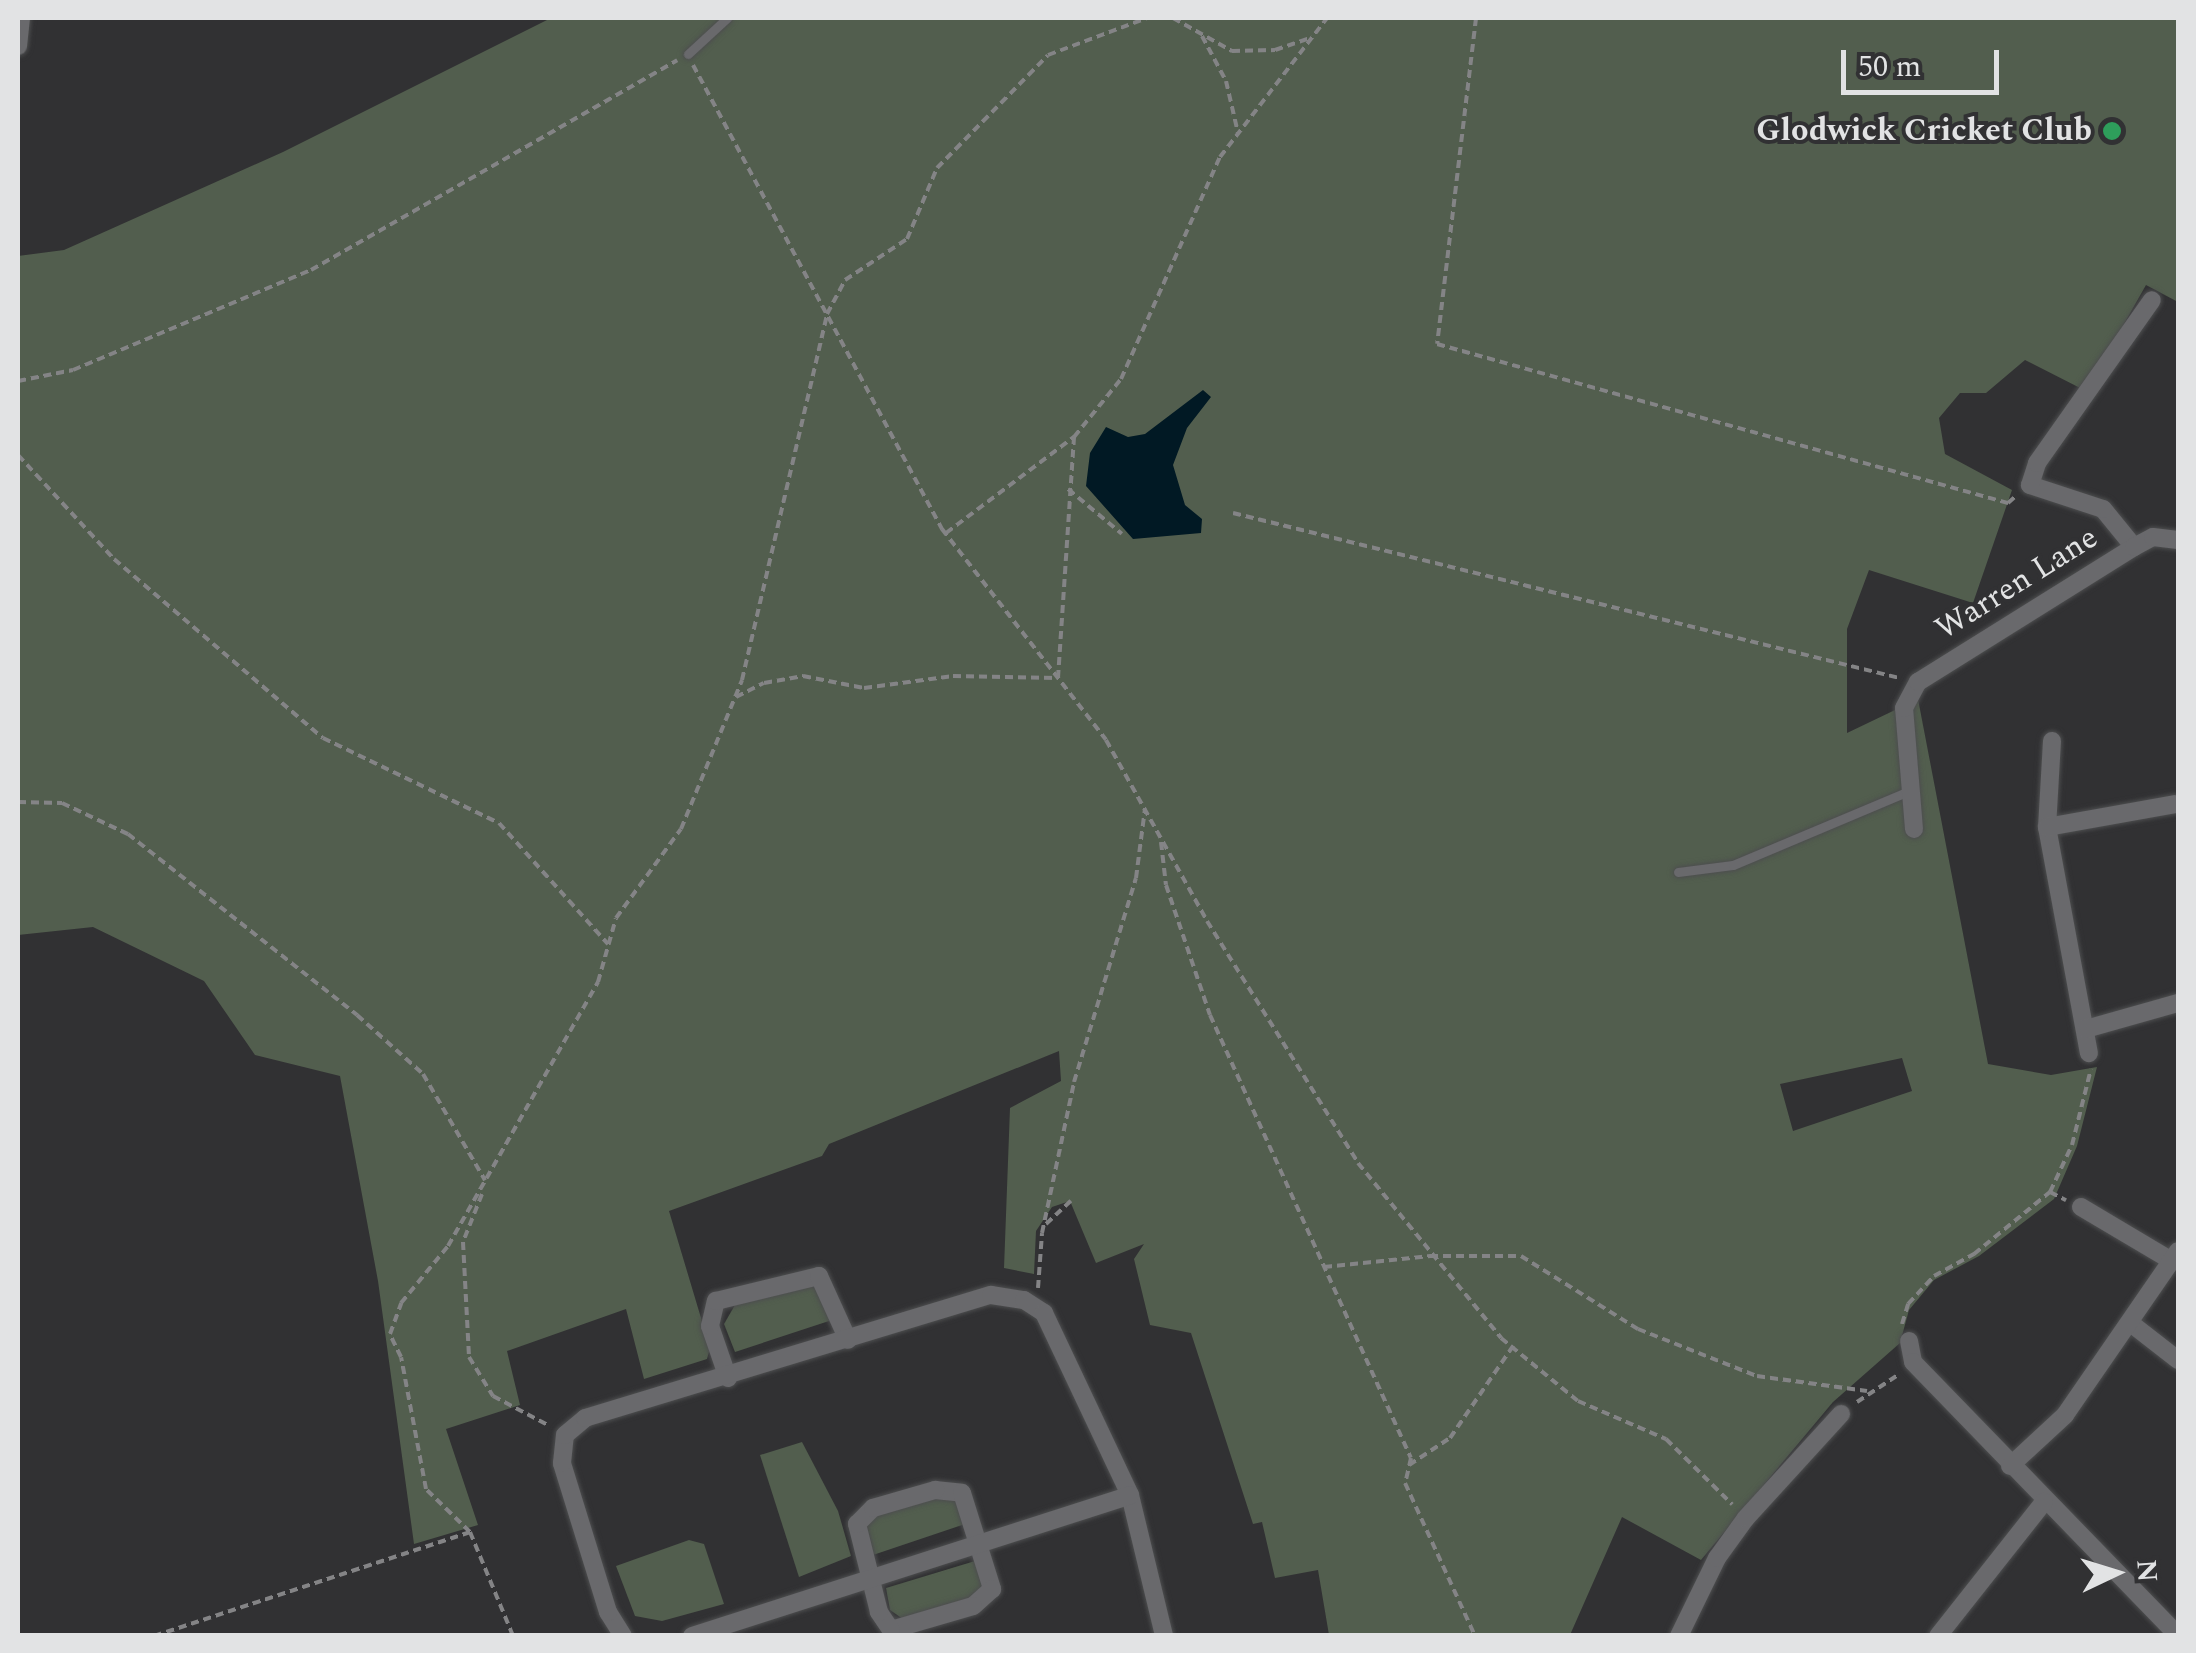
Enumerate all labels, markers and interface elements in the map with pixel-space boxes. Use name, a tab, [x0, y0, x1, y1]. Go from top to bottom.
scale bar	[1846, 30, 2004, 92]
text: 50 m	[1858, 44, 1921, 90]
place label: Glodwick Cricket Club	[1756, 112, 2092, 150]
marker: Glodwick Cricket Club	[2101, 120, 2123, 142]
street label: Warren Lane	[1929, 519, 2105, 649]
north arrow	[2066, 1523, 2166, 1623]
text: N	[2124, 1558, 2169, 1584]

